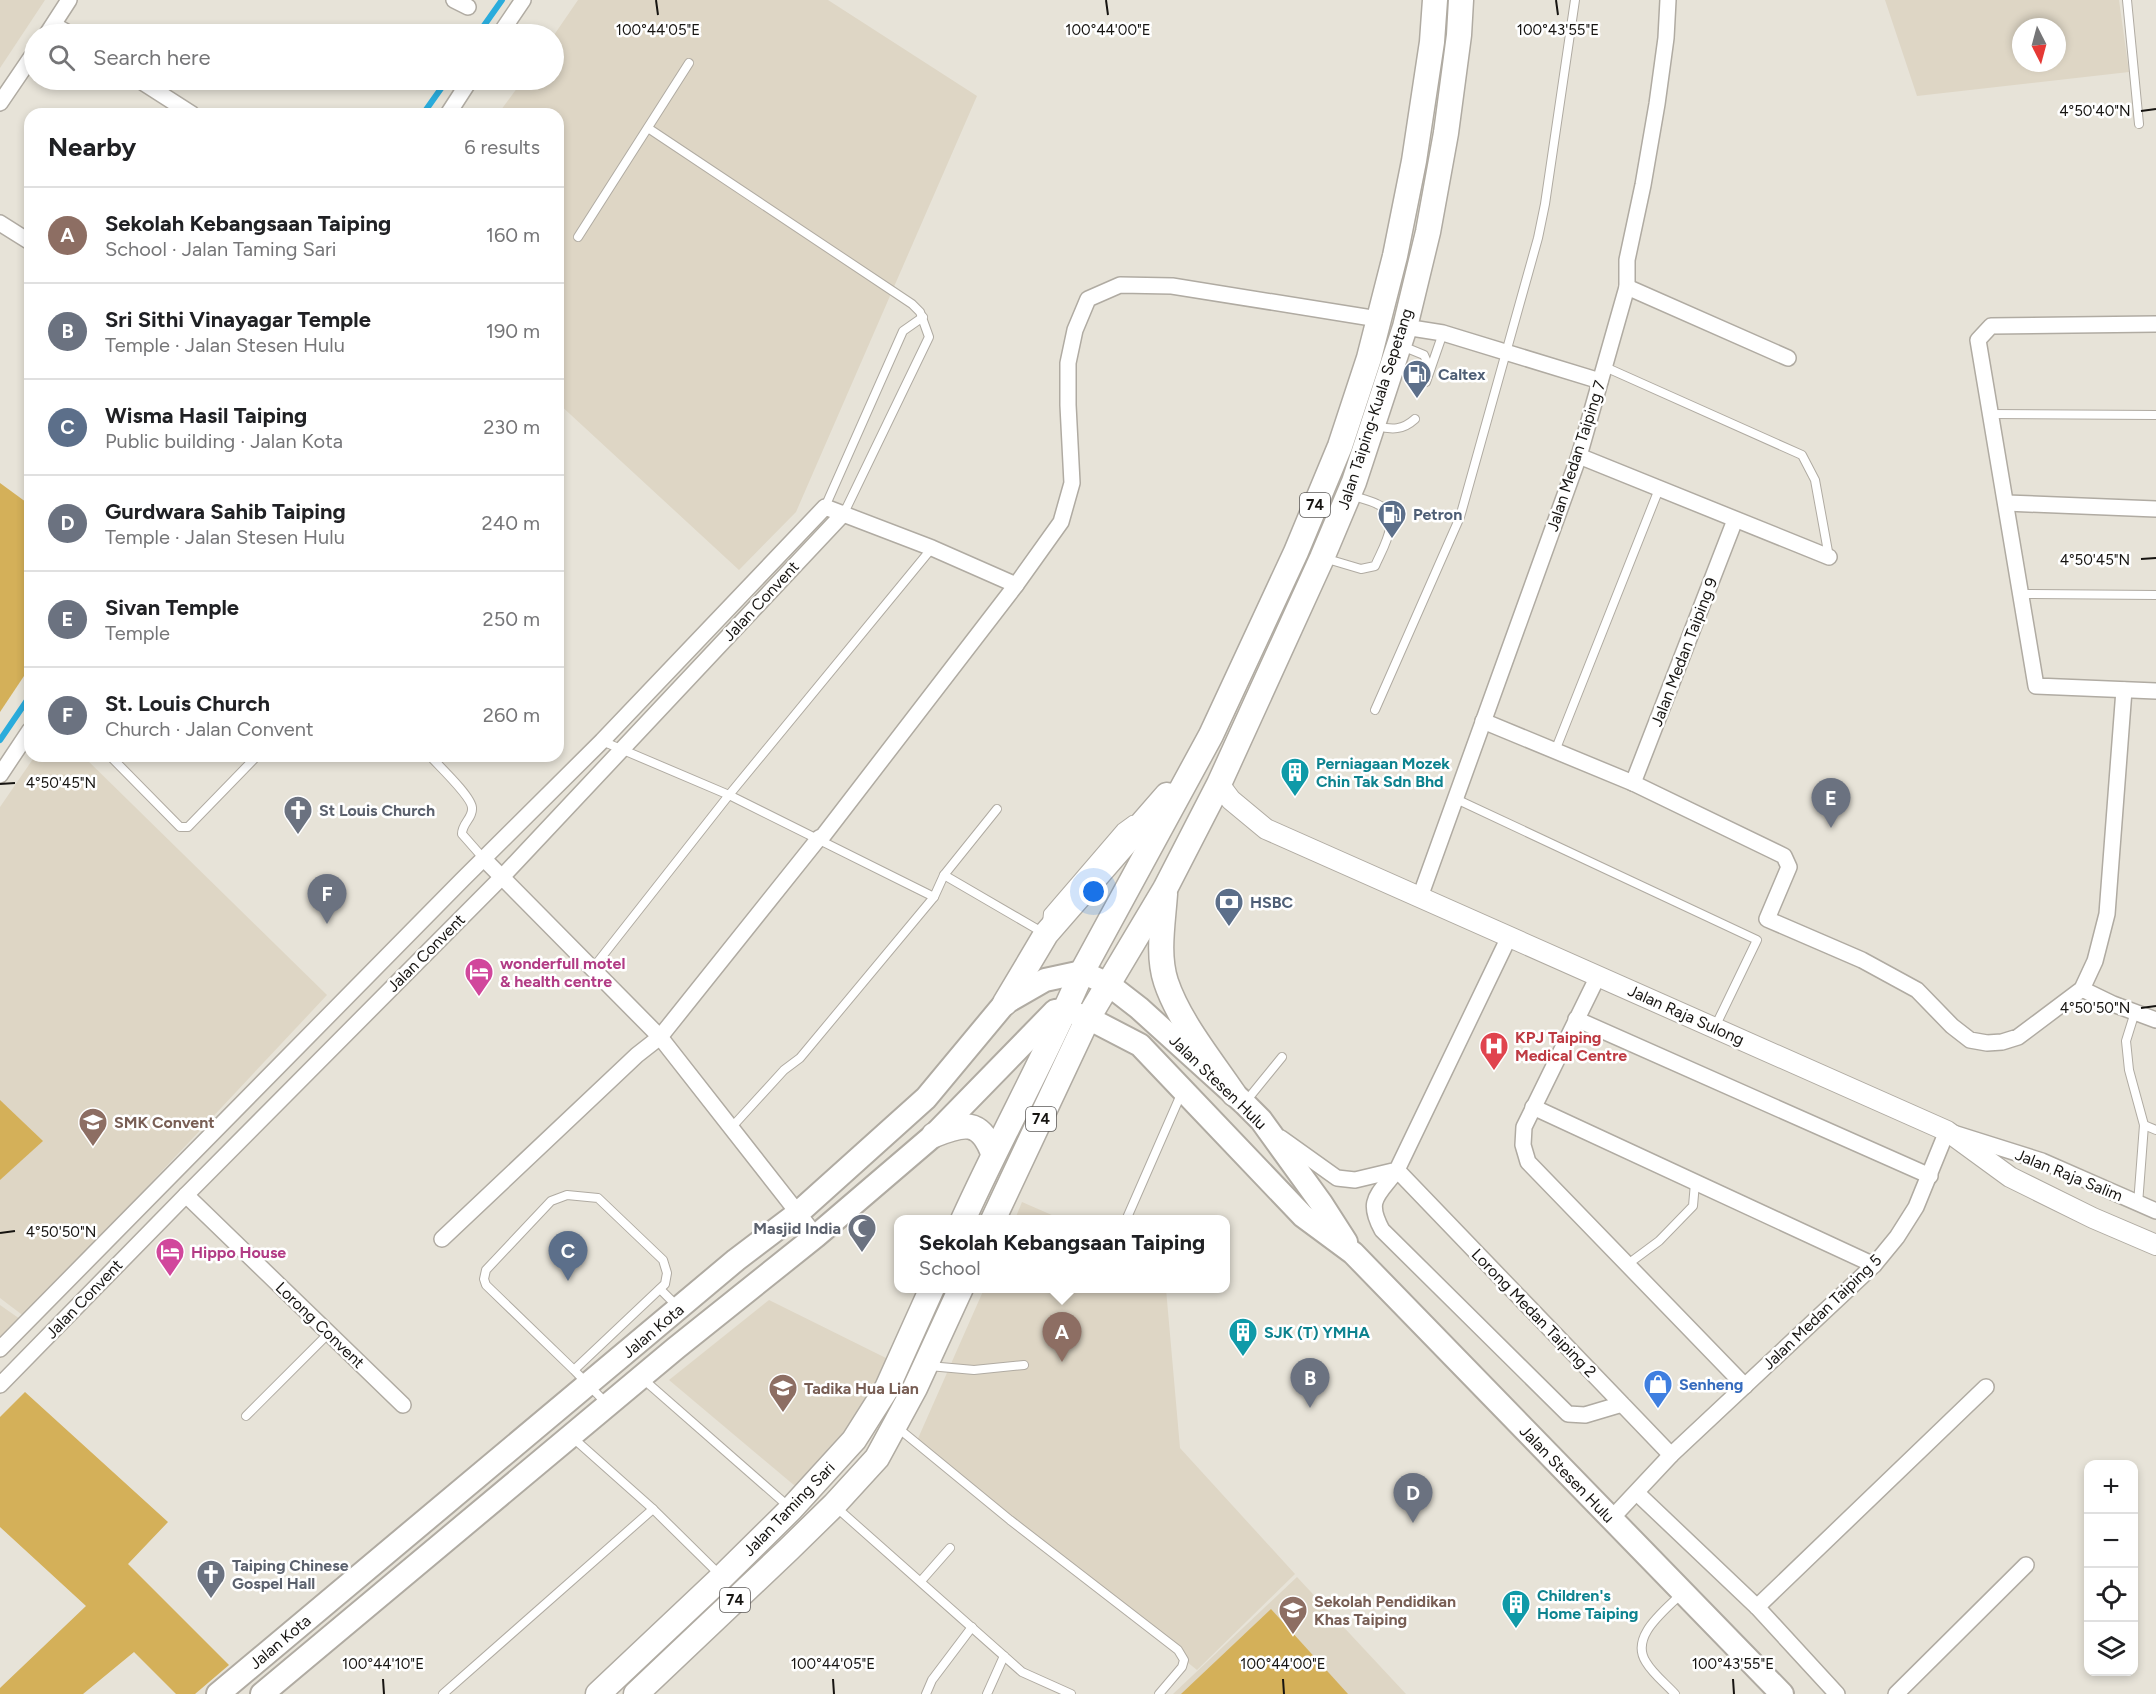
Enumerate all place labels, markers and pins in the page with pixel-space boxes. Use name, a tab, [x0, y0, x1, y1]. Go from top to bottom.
fuel station icon: Caltex	[1401, 358, 1433, 400]
place label: Caltex	[1438, 365, 1486, 384]
fuel station icon: Petron	[1376, 498, 1408, 540]
place label: Petron	[1413, 505, 1462, 524]
place label: Perniagaan Mozek Chin Tak Sdn Bhd	[1316, 754, 1450, 791]
building icon: Perniagaan Mozek Chin Tak Sdn Bhd	[1279, 756, 1311, 798]
pin: E	[1812, 778, 1850, 828]
church icon: St Louis Church	[282, 794, 314, 836]
place label: St Louis Church	[319, 801, 435, 820]
pin: F	[308, 874, 346, 924]
bank icon: HSBC	[1213, 886, 1245, 928]
place label: HSBC	[1250, 893, 1294, 912]
place label: wonderfull motel & health centre	[500, 954, 625, 991]
hotel icon: wonderfull motel & health centre	[463, 956, 495, 998]
place label: KPJ Taiping Medical Centre	[1515, 1028, 1627, 1065]
hospital icon: KPJ Taiping Medical Centre	[1478, 1030, 1510, 1072]
school or university icon: SMK Convent	[77, 1106, 109, 1148]
place label: SMK Convent	[114, 1113, 215, 1132]
mosque icon: Masjid India	[846, 1212, 878, 1254]
place label: Masjid India	[753, 1219, 841, 1238]
pin: C	[548, 1232, 588, 1281]
hotel icon: Hippo House	[154, 1236, 186, 1278]
place label: Hippo House	[191, 1243, 286, 1262]
pin: A	[1042, 1312, 1082, 1362]
building icon: SJK (T) YMHA	[1227, 1316, 1259, 1358]
place label: SJK (T) YMHA	[1264, 1323, 1370, 1342]
pin: B	[1290, 1358, 1330, 1408]
shop icon: Senheng	[1642, 1368, 1674, 1410]
school or university icon: Tadika Hua Lian	[767, 1372, 799, 1414]
place label: Senheng	[1679, 1375, 1743, 1394]
place label: Tadika Hua Lian	[804, 1379, 919, 1398]
pin: D	[1394, 1474, 1432, 1523]
place label: Taiping Chinese Gospel Hall	[232, 1556, 349, 1593]
church icon: Taiping Chinese Gospel Hall	[195, 1558, 227, 1600]
place label: Children's Home Taiping	[1537, 1586, 1638, 1623]
building icon: Children's Home Taiping	[1500, 1588, 1532, 1630]
place label: Sekolah Pendidikan Khas Taiping	[1314, 1592, 1456, 1629]
school or university icon: Sekolah Pendidikan Khas Taiping	[1277, 1594, 1309, 1636]

